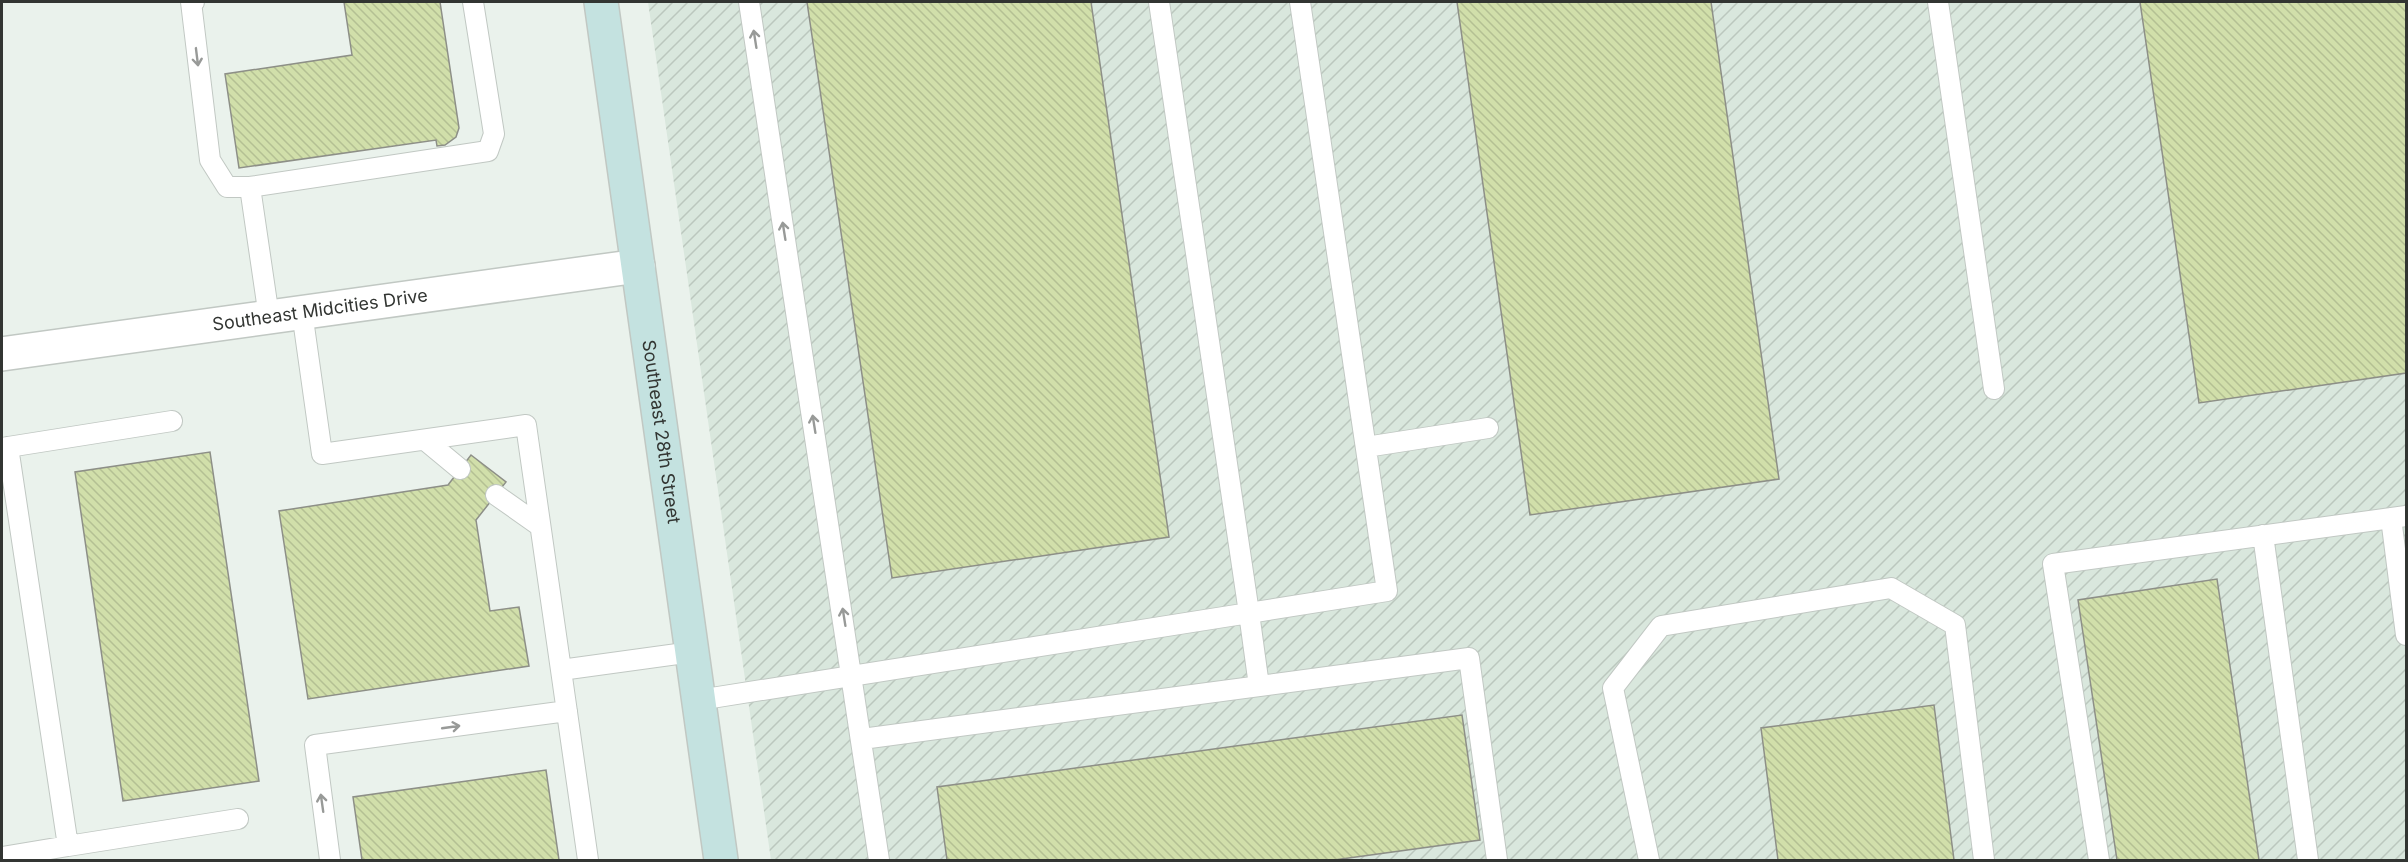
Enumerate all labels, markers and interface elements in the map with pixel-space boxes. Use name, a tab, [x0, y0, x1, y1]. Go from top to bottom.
one-way arrow	[749, 29, 760, 49]
one-way arrow	[192, 47, 203, 67]
one-way arrow	[779, 222, 790, 242]
street label: Southeast Midcities Drive	[211, 284, 429, 335]
street label: Southeast 28th Street	[638, 338, 685, 525]
one-way arrow	[809, 415, 820, 434]
one-way arrow	[838, 607, 849, 627]
one-way arrow	[440, 721, 460, 732]
one-way arrow	[317, 793, 328, 813]

